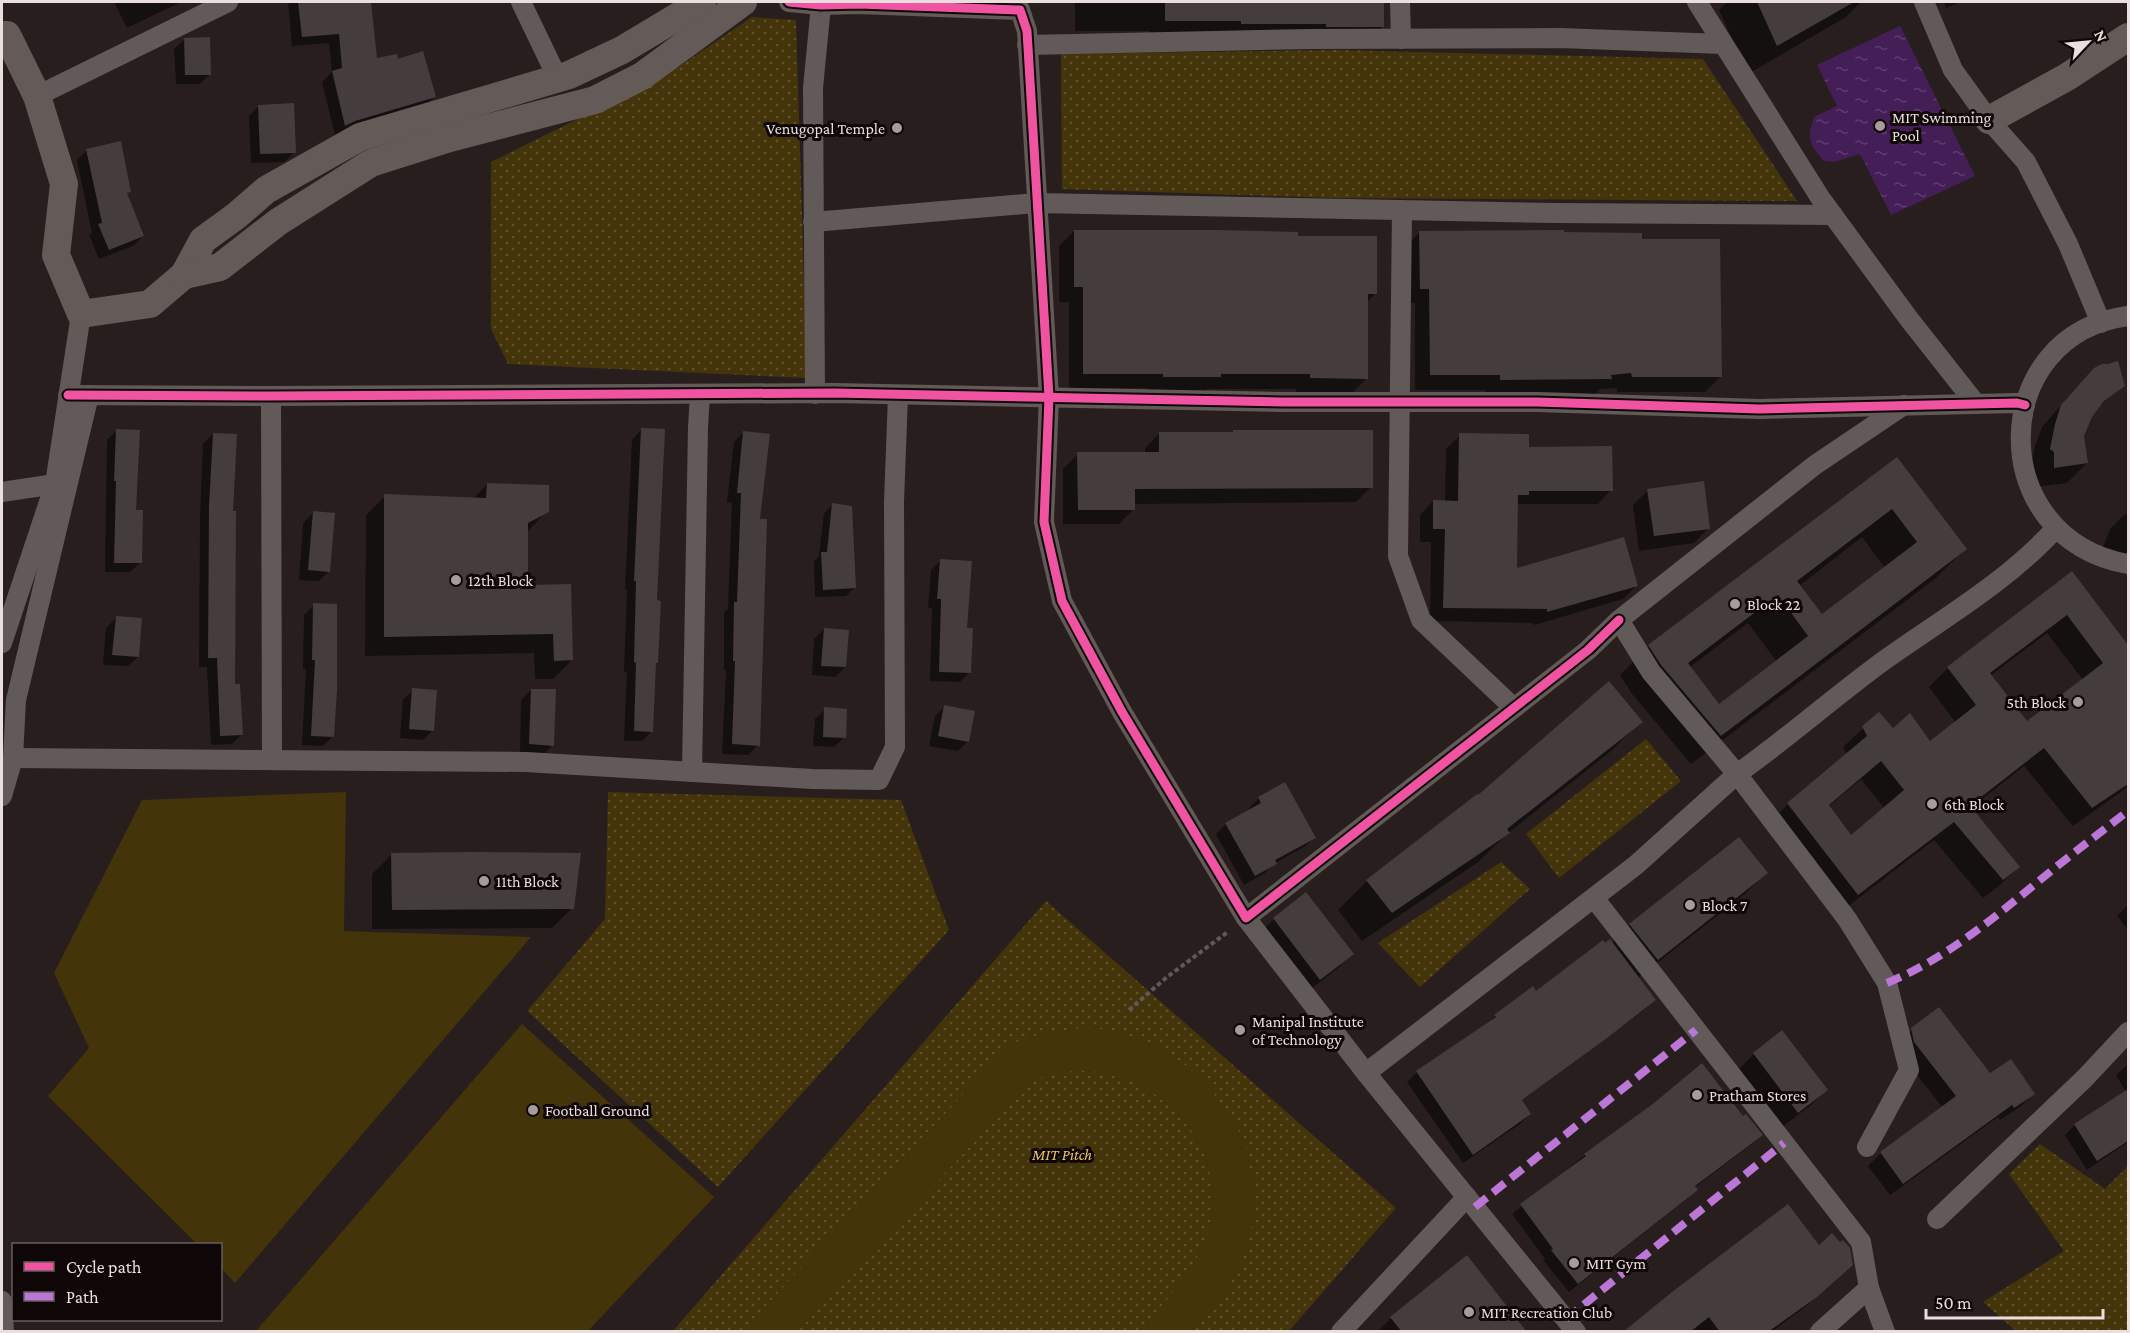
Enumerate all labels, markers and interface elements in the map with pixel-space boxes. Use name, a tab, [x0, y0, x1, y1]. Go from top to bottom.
north arrow	[2058, 12, 2118, 72]
text: N	[2091, 27, 2111, 44]
place label: MIT Swimming Pool	[1892, 109, 1992, 144]
marker: MIT Swimming Pool	[1873, 119, 1887, 133]
place label: Venugopal Temple	[766, 120, 885, 138]
marker: Venugopal Temple	[890, 121, 904, 135]
place label: 12th Block	[468, 572, 533, 589]
marker: 12th Block	[449, 573, 463, 587]
place label: Block 22	[1747, 596, 1801, 613]
marker: Block 22	[1728, 597, 1742, 611]
place label: 5th Block	[2007, 694, 2066, 711]
marker: 5th Block	[2071, 695, 2085, 709]
place label: 6th Block	[1944, 796, 2004, 813]
marker: 6th Block	[1925, 797, 1939, 811]
place label: 11th Block	[496, 873, 559, 890]
marker: 11th Block	[477, 874, 491, 888]
place label: Block 7	[1702, 897, 1748, 914]
marker: Block 7	[1683, 898, 1697, 912]
place label: Manipal Institute of Technology	[1252, 1013, 1364, 1049]
marker: Manipal Institute of Technology	[1233, 1023, 1247, 1037]
place label: Pratham Stores	[1709, 1087, 1806, 1104]
marker: Pratham Stores	[1690, 1088, 1704, 1102]
place label: Football Ground	[545, 1102, 650, 1119]
marker: Football Ground	[526, 1103, 540, 1117]
park label: MIT Pitch	[1031, 1146, 1092, 1163]
legend	[12, 1243, 222, 1321]
place label: MIT Gym	[1586, 1255, 1646, 1273]
marker: MIT Gym	[1567, 1256, 1581, 1270]
text: Cycle path	[66, 1257, 142, 1277]
scale bar	[1926, 1282, 2103, 1320]
text: Path	[66, 1287, 99, 1307]
text: 50 m	[1935, 1293, 1972, 1313]
place label: MIT Recreation Club	[1481, 1304, 1612, 1321]
marker: MIT Recreation Club	[1462, 1305, 1476, 1319]

